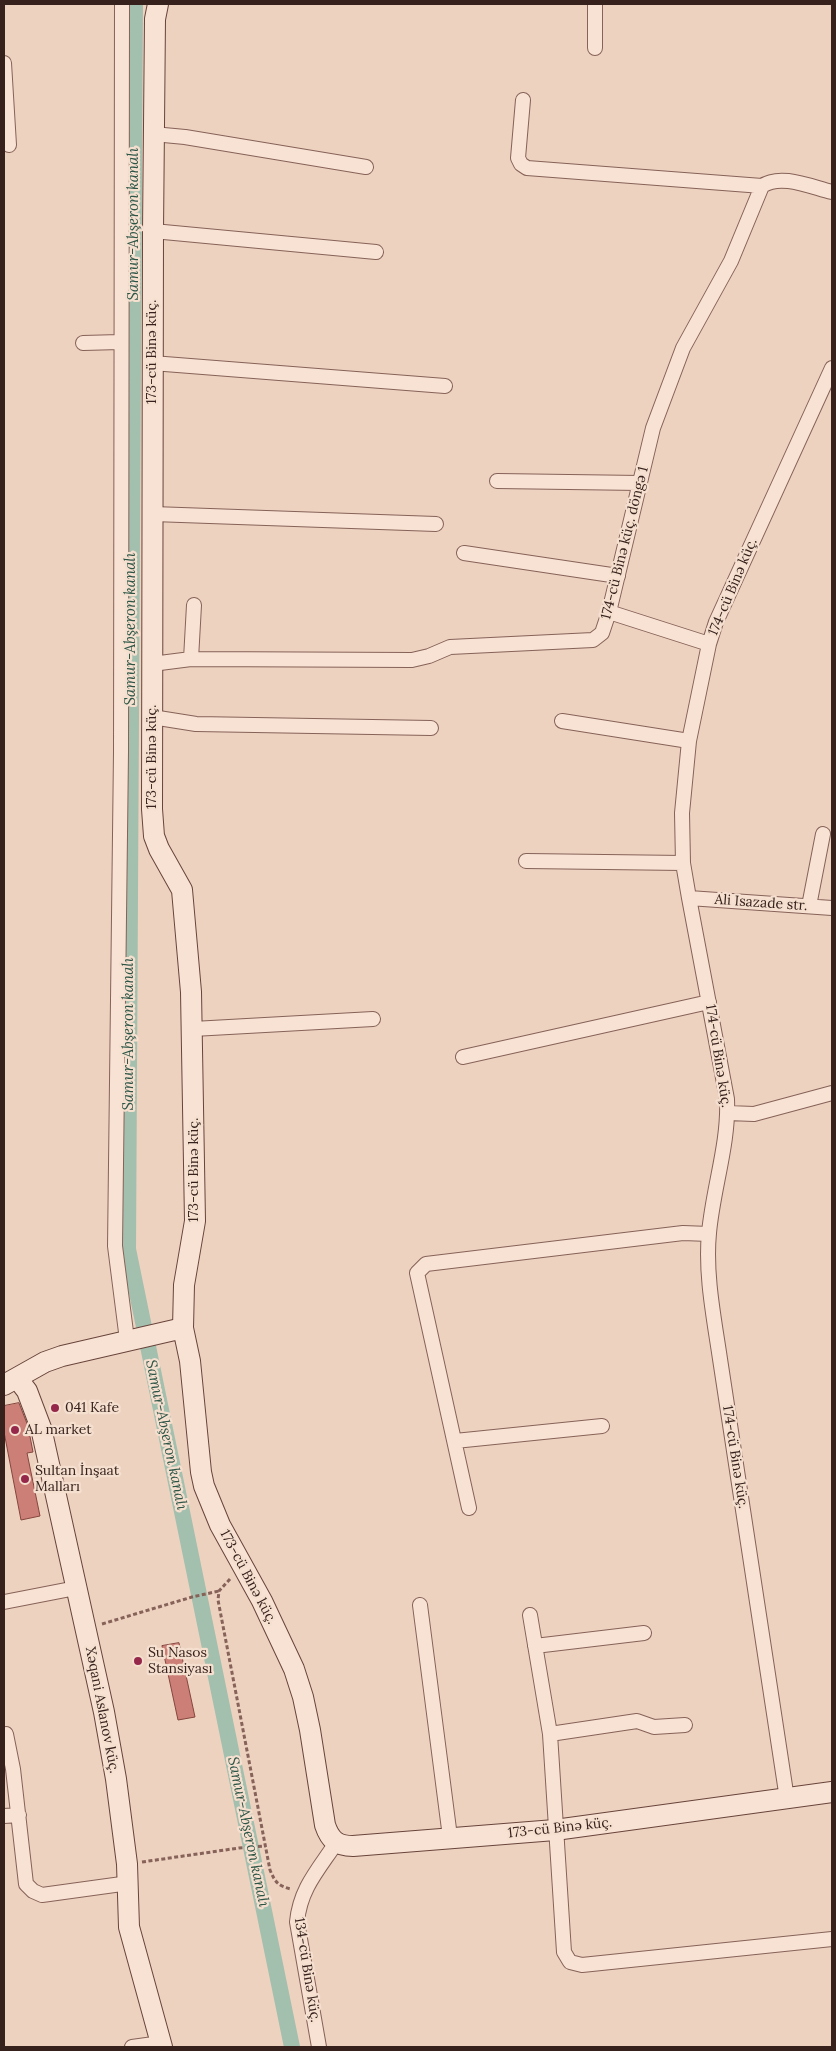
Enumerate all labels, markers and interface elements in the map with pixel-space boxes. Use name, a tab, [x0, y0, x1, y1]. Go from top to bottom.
water label: Samur-Abşeron kanalı	[125, 148, 143, 300]
street label: 173-cü Binə küç.	[144, 300, 160, 404]
street label: 174-cü Binə küç. döngə 1	[598, 465, 652, 621]
street label: 174-cü Binə küç.	[705, 536, 761, 638]
water label: Samur-Abşeron kanalı	[122, 553, 140, 705]
street label: 173-cü Binə küç.	[144, 705, 160, 809]
street label: Ali Isazade str.	[714, 891, 808, 915]
water label: Samur-Abşeron kanalı	[120, 958, 138, 1110]
street label: 174-cü Binə küç.	[702, 1003, 734, 1109]
street label: 173-cü Binə küç.	[186, 1118, 202, 1222]
water label: Samur-Abşeron kanalı	[141, 1358, 191, 1512]
place label: 041 Kafe	[65, 1400, 119, 1416]
marker: 041 Kafe	[49, 1402, 61, 1414]
street label: 174-cü Binə küç.	[719, 1404, 751, 1510]
place label: AL market	[25, 1422, 92, 1438]
marker: AL market	[9, 1424, 21, 1436]
place label: Sultan İnşaat Malları	[35, 1463, 119, 1495]
marker: Sultan İnşaat Malları	[19, 1473, 31, 1485]
street label: 173-cü Binə küç.	[216, 1527, 280, 1627]
street label: Xəqani Aslanov küç.	[81, 1645, 123, 1775]
place label: Su Nasos Stansiyası	[148, 1645, 212, 1678]
marker: Su Nasos Stansiyası	[132, 1655, 144, 1667]
water label: Samur-Abşeron kanalı	[223, 1755, 273, 1909]
street label: 173-cü Binə küç.	[507, 1814, 613, 1842]
street label: 134-cü Binə küç.	[290, 1916, 324, 2024]

